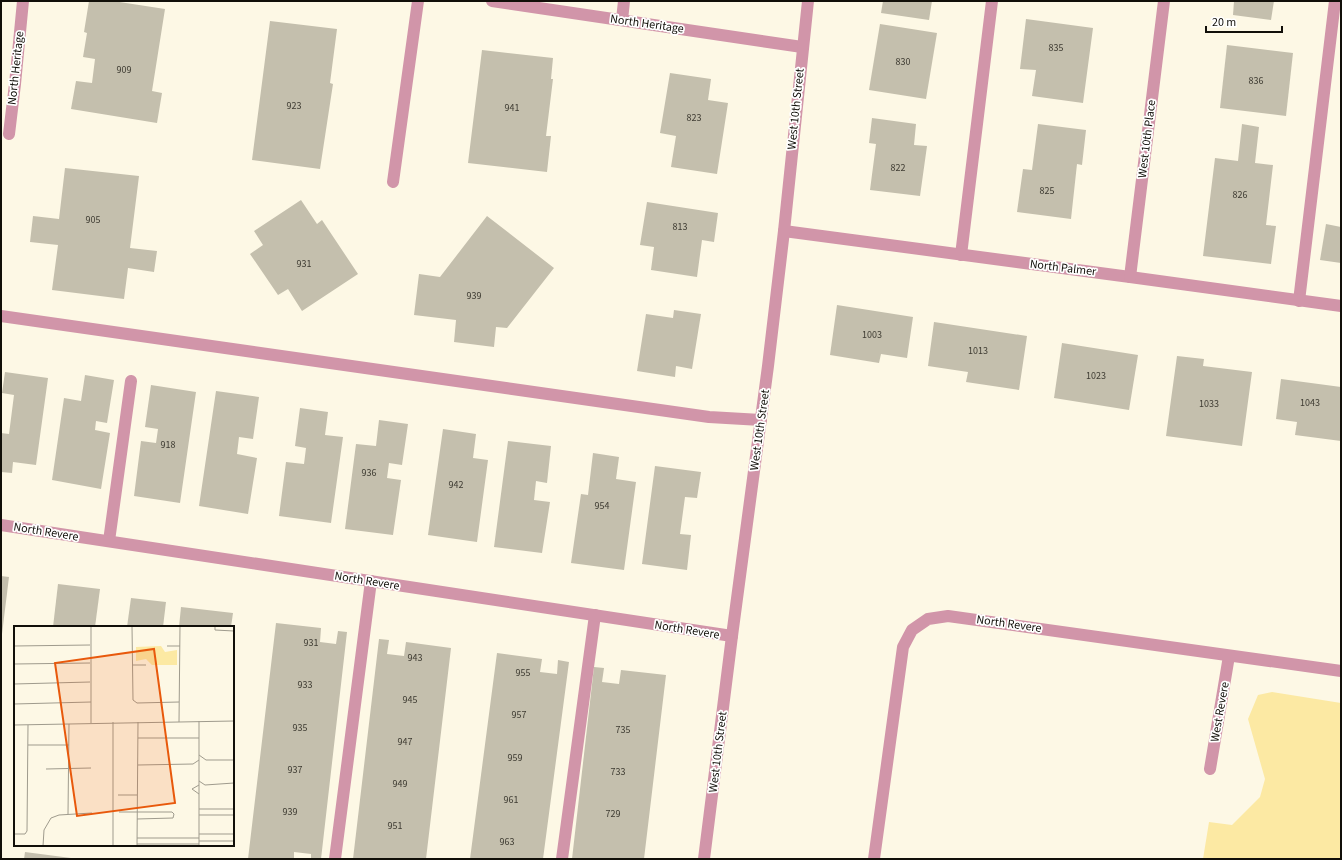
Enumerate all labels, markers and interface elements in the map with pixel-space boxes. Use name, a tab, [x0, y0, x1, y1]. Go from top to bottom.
scale bar	[1206, 8, 1282, 34]
street label: North Heritage	[609, 10, 685, 38]
text: 20 m	[1212, 14, 1236, 31]
street label: North Heritage	[4, 30, 28, 106]
house number: 835	[1049, 41, 1063, 55]
house number: 830	[896, 55, 910, 69]
house number: 909	[117, 63, 131, 77]
street label: West 10th Street	[783, 68, 809, 150]
house number: 836	[1249, 74, 1263, 88]
house number: 923	[287, 99, 301, 113]
street label: West 10th Place	[1134, 99, 1160, 179]
house number: 941	[505, 101, 519, 115]
house number: 823	[687, 111, 701, 125]
house number: 822	[891, 161, 905, 175]
house number: 825	[1040, 184, 1054, 198]
house number: 826	[1233, 188, 1247, 202]
house number: 905	[86, 213, 100, 227]
house number: 813	[673, 220, 687, 234]
street label: North Palmer	[1029, 255, 1098, 281]
house number: 931	[297, 257, 311, 271]
house number: 939	[467, 289, 481, 303]
house number: 1003	[862, 328, 882, 342]
house number: 1013	[968, 344, 988, 358]
house number: 1023	[1086, 369, 1106, 383]
street label: West 10th Street	[746, 388, 774, 472]
house number: 1043	[1300, 396, 1320, 410]
house number: 1033	[1199, 397, 1219, 411]
house number: 918	[161, 438, 175, 452]
house number: 936	[362, 466, 376, 480]
house number: 942	[449, 478, 463, 492]
house number: 954	[595, 499, 609, 513]
street label: North Revere	[12, 518, 80, 546]
street label: North Revere	[333, 567, 401, 595]
street label: North Revere	[975, 611, 1043, 637]
street label: North Revere	[653, 616, 721, 644]
inset map	[14, 626, 234, 846]
house number: 931	[304, 636, 318, 650]
house number: 943	[408, 651, 422, 665]
house number: 955	[516, 666, 530, 680]
house number: 933	[298, 678, 312, 692]
street label: West Revere	[1206, 681, 1234, 743]
house number: 945	[403, 693, 417, 707]
house number: 957	[512, 708, 526, 722]
street label: West 10th Street	[705, 710, 731, 794]
house number: 935	[293, 721, 307, 735]
house number: 735	[616, 723, 630, 737]
house number: 947	[398, 735, 412, 749]
house number: 959	[508, 751, 522, 765]
house number: 937	[288, 763, 302, 777]
house number: 733	[611, 765, 625, 779]
house number: 949	[393, 777, 407, 791]
house number: 961	[504, 793, 518, 807]
house number: 939	[283, 805, 297, 819]
house number: 729	[606, 807, 620, 821]
house number: 951	[388, 819, 402, 833]
house number: 963	[500, 835, 514, 849]

